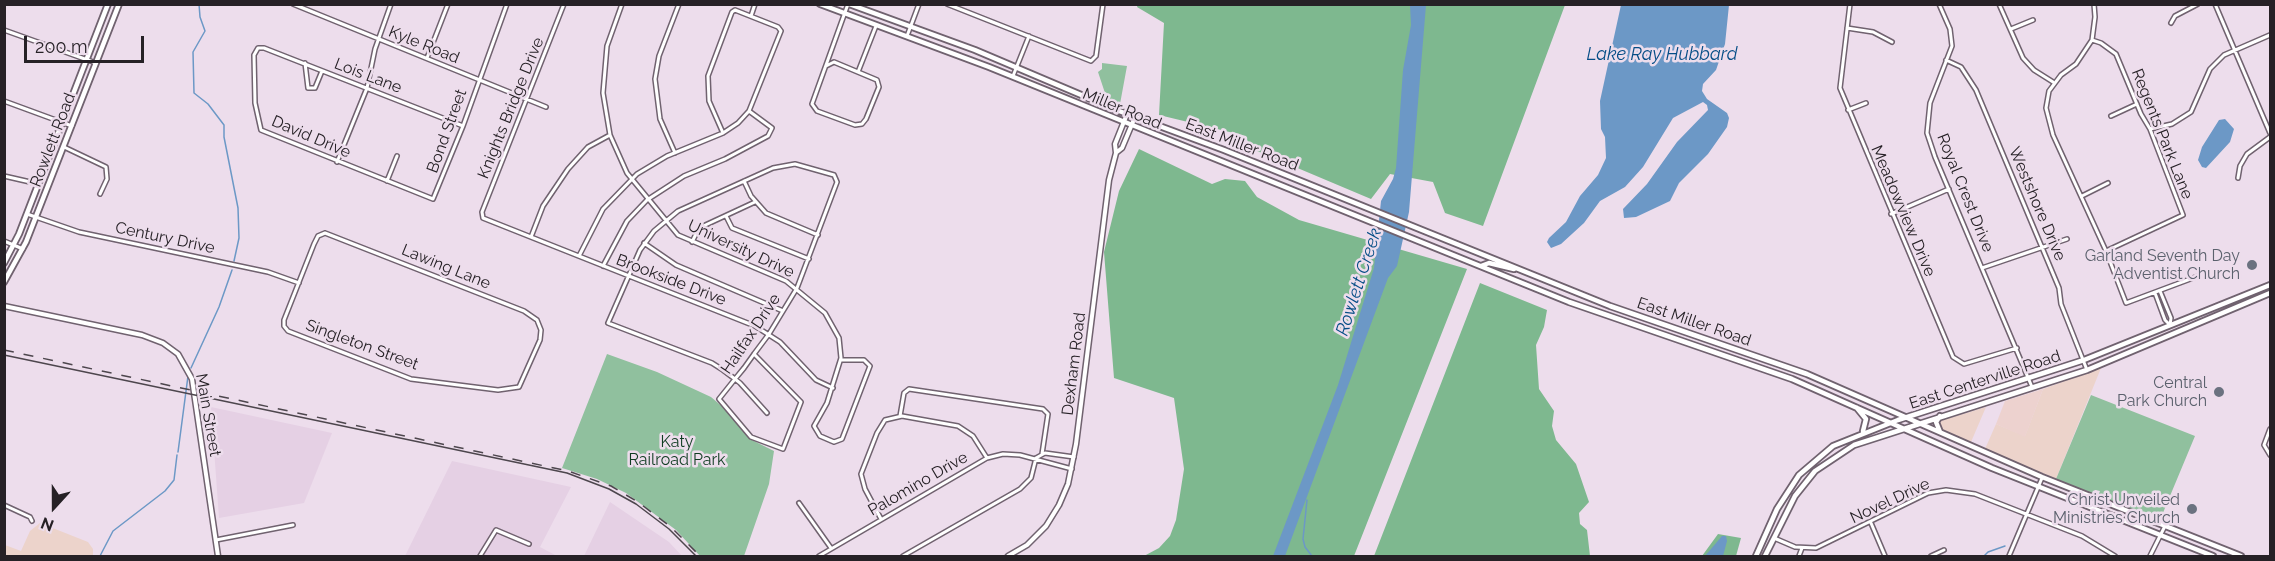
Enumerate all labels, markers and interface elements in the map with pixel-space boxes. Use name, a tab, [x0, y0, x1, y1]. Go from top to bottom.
street label: Kyle Road	[386, 22, 462, 68]
scale bar	[27, 24, 147, 62]
street label: Knights Bridge Drive	[474, 35, 548, 181]
text: 200 m	[35, 36, 88, 57]
water label: Lake Ray Hubbard	[1587, 44, 1737, 66]
street label: Lois Lane	[332, 54, 404, 98]
street label: Regents Park Lane	[2127, 66, 2197, 202]
street label: Miller Road	[1080, 84, 1164, 134]
street label: Bond Street	[423, 86, 471, 176]
street label: Rowlett Road	[26, 90, 80, 190]
street label: David Drive	[269, 112, 353, 162]
street label: East Miller Road	[1183, 115, 1301, 175]
street label: Royal Crest Drive	[1932, 131, 1998, 255]
street label: Meadowview Drive	[1867, 143, 1939, 279]
street label: Westshore Drive	[2004, 144, 2070, 264]
street label: University Drive	[685, 216, 797, 282]
street label: Century Drive	[114, 218, 216, 258]
water label: Rowlett Creek	[1331, 226, 1387, 338]
street label: Lawing Lane	[399, 240, 493, 294]
place label: Garland Seventh Day Adventist Church	[2085, 246, 2240, 284]
street label: Brookside Drive	[613, 250, 729, 310]
marker: Garland Seventh Day Adventist Church	[2245, 258, 2259, 272]
street label: Hailfax Drive	[717, 290, 785, 378]
street label: East Miller Road	[1634, 294, 1754, 350]
street label: Dexham Road	[1058, 311, 1090, 417]
street label: Singleton Street	[303, 316, 421, 374]
street label: East Centerville Road	[1907, 346, 2063, 414]
street label: Main Street	[191, 372, 225, 458]
place label: Central Park Church	[2117, 373, 2207, 411]
marker: Central Park Church	[2212, 385, 2226, 399]
park label: Katy Railroad Park	[628, 432, 726, 470]
street label: Palomino Drive	[865, 448, 971, 520]
street label: Novel Drive	[1847, 474, 1933, 528]
north arrow	[24, 477, 84, 537]
place label: Christ Unveiled Ministries Church	[2053, 490, 2180, 528]
marker: Christ Unveiled Ministries Church	[2185, 502, 2199, 516]
text: N	[38, 513, 56, 535]

